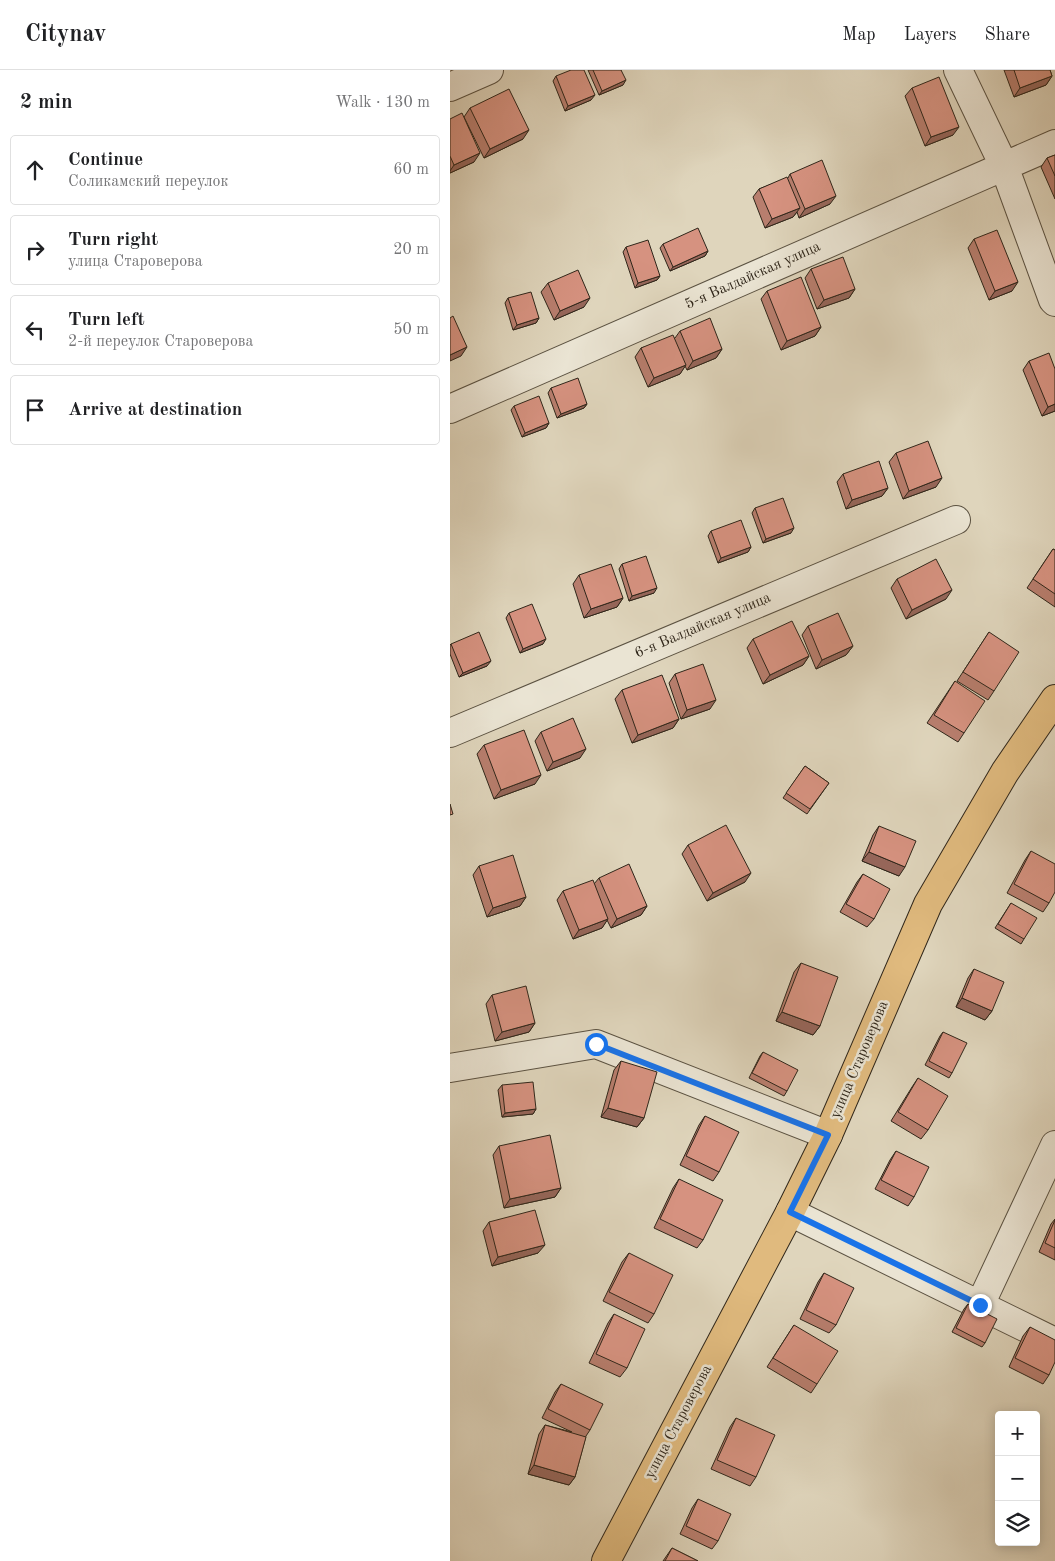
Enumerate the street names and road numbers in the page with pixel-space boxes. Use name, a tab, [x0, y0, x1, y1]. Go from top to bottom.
street label: 5-я Валдайская улица	[683, 239, 823, 313]
street label: 6-я Валдайская улица	[633, 590, 774, 661]
street label: улица Староверова	[828, 998, 892, 1121]
street label: улица Староверова	[643, 1362, 716, 1481]

